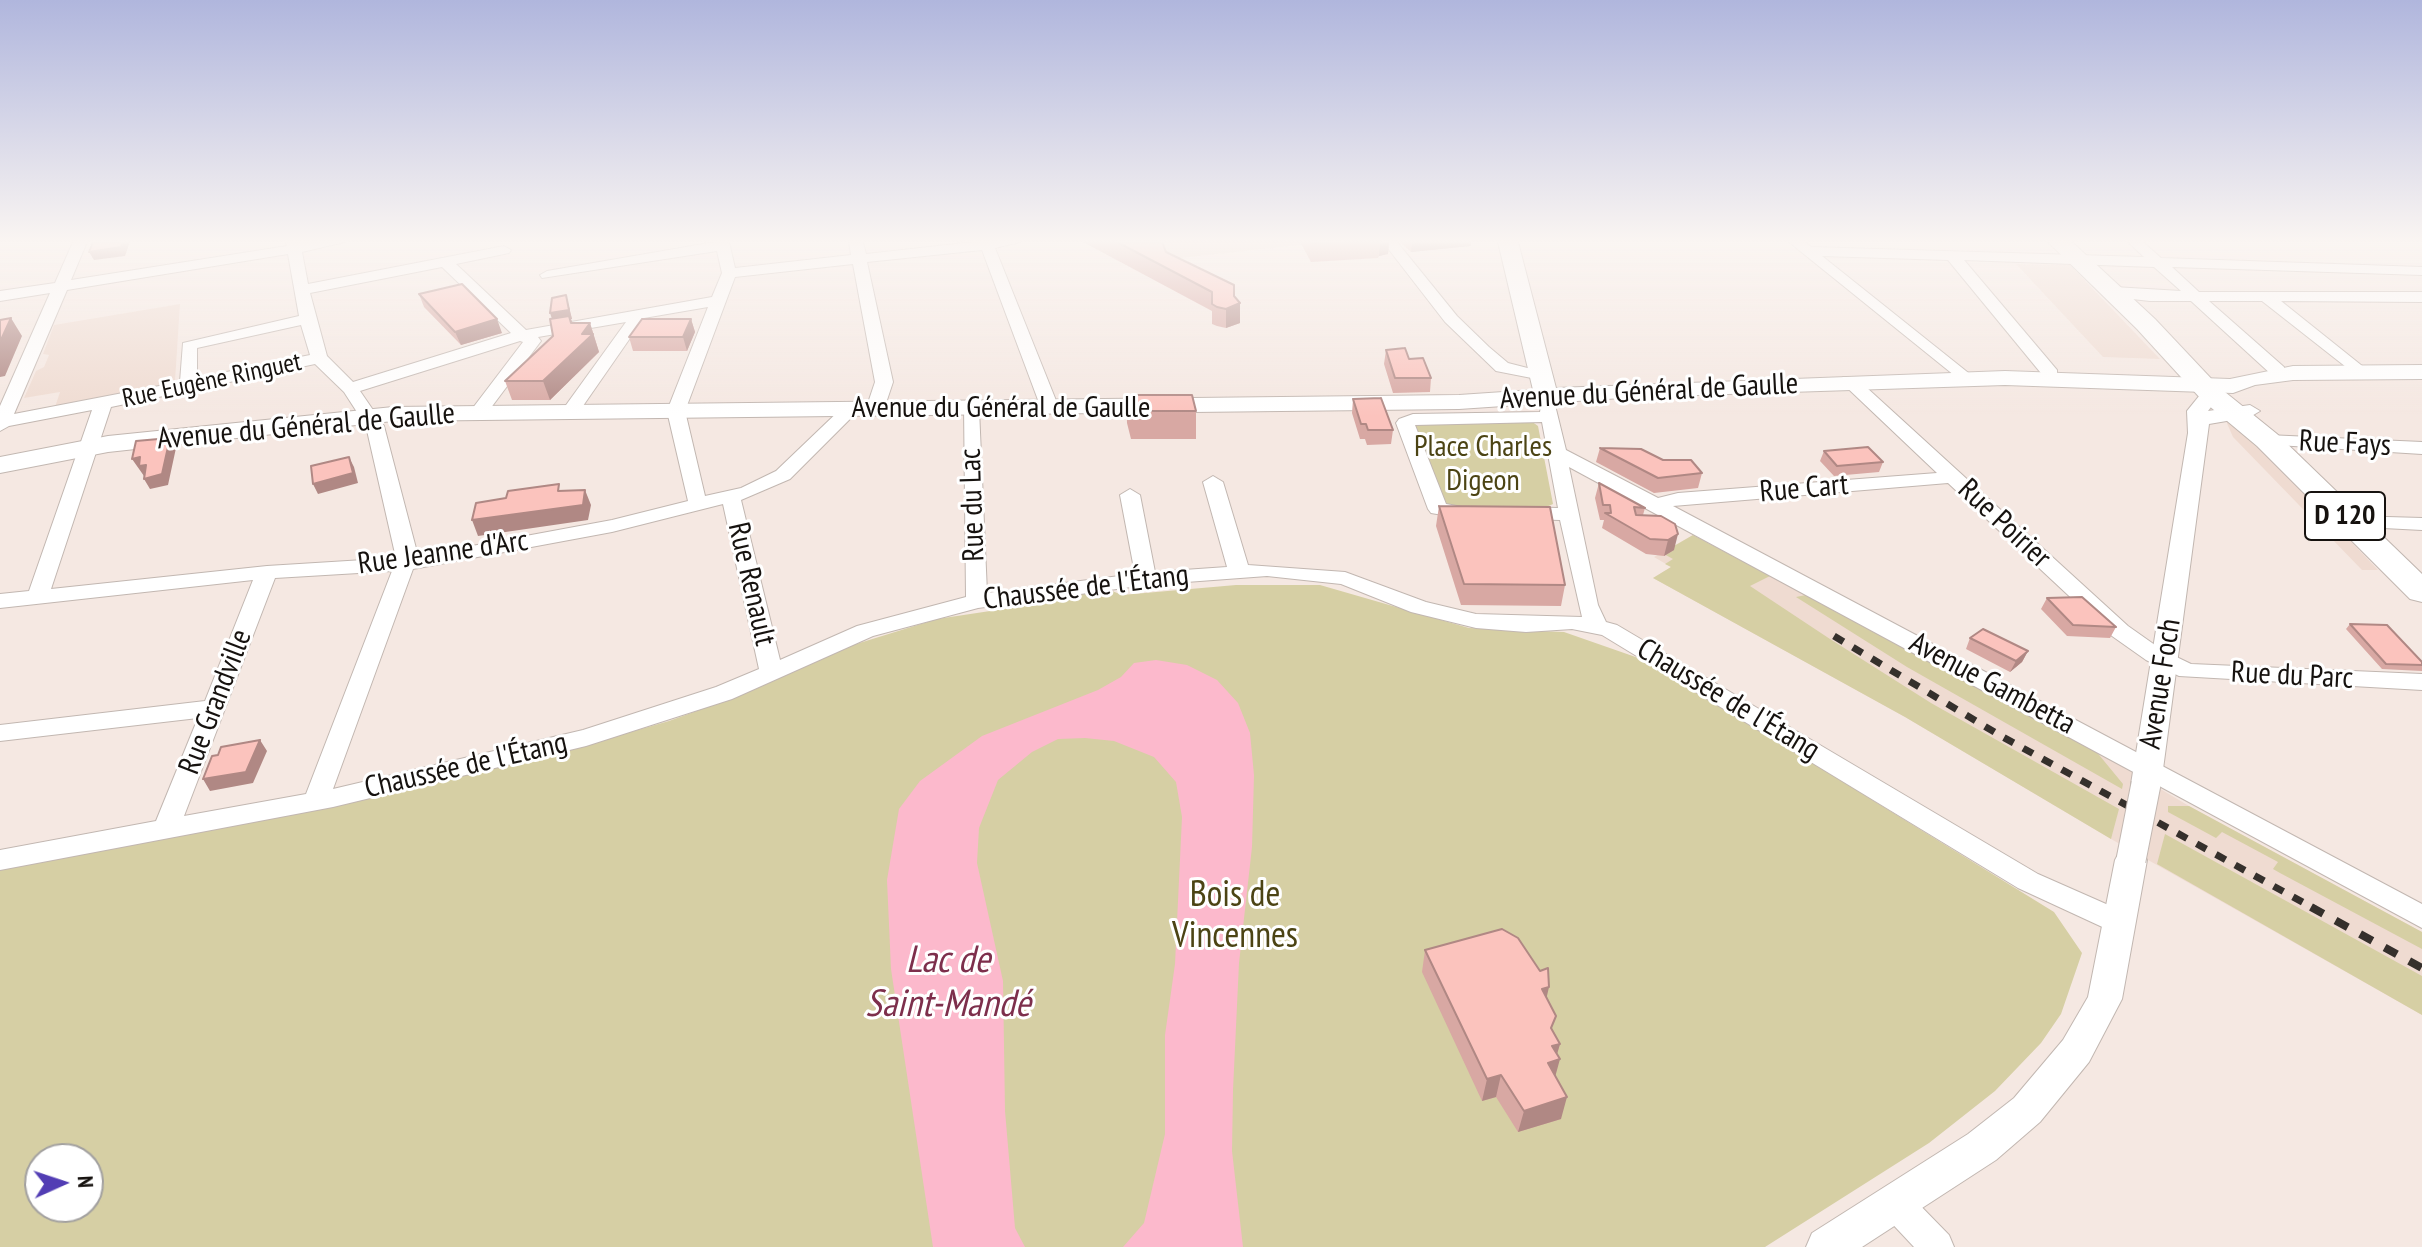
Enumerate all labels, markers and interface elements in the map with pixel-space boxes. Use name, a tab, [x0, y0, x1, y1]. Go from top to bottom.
street label: Rue Eugène Ringuet	[120, 347, 304, 415]
street label: Avenue du Général de Gaulle	[1499, 366, 1799, 418]
street label: Avenue du Général de Gaulle	[852, 390, 1150, 426]
street label: Avenue du Général de Gaulle	[156, 396, 456, 458]
street label: Rue Fays	[2298, 424, 2392, 464]
park label: Place Charles Digeon	[1414, 429, 1552, 500]
street label: Rue du Lac	[953, 448, 993, 562]
street label: Rue Cart	[1758, 467, 1850, 511]
street label: Rue Poirier	[1950, 472, 2058, 576]
road number: D 120	[2305, 492, 2385, 540]
street label: Rue Renault	[719, 519, 783, 649]
street label: Rue Jeanne d'Arc	[356, 523, 530, 583]
street label: Chaussée de l'Étang	[981, 558, 1191, 618]
street label: Avenue Foch	[2133, 616, 2189, 752]
street label: Rue Grandville	[172, 625, 260, 779]
street label: Avenue Gambetta	[1903, 625, 2081, 743]
street label: Chaussée de l'Étang	[1630, 631, 1826, 769]
street label: Rue du Parc	[2230, 655, 2354, 697]
street label: Chaussée de l'Étang	[361, 725, 571, 807]
park label: Bois de Vincennes	[1172, 874, 1298, 959]
water label: Lac de Saint-Mandé	[865, 938, 1031, 1028]
north arrow	[24, 1143, 104, 1223]
text: N	[72, 1175, 100, 1189]

